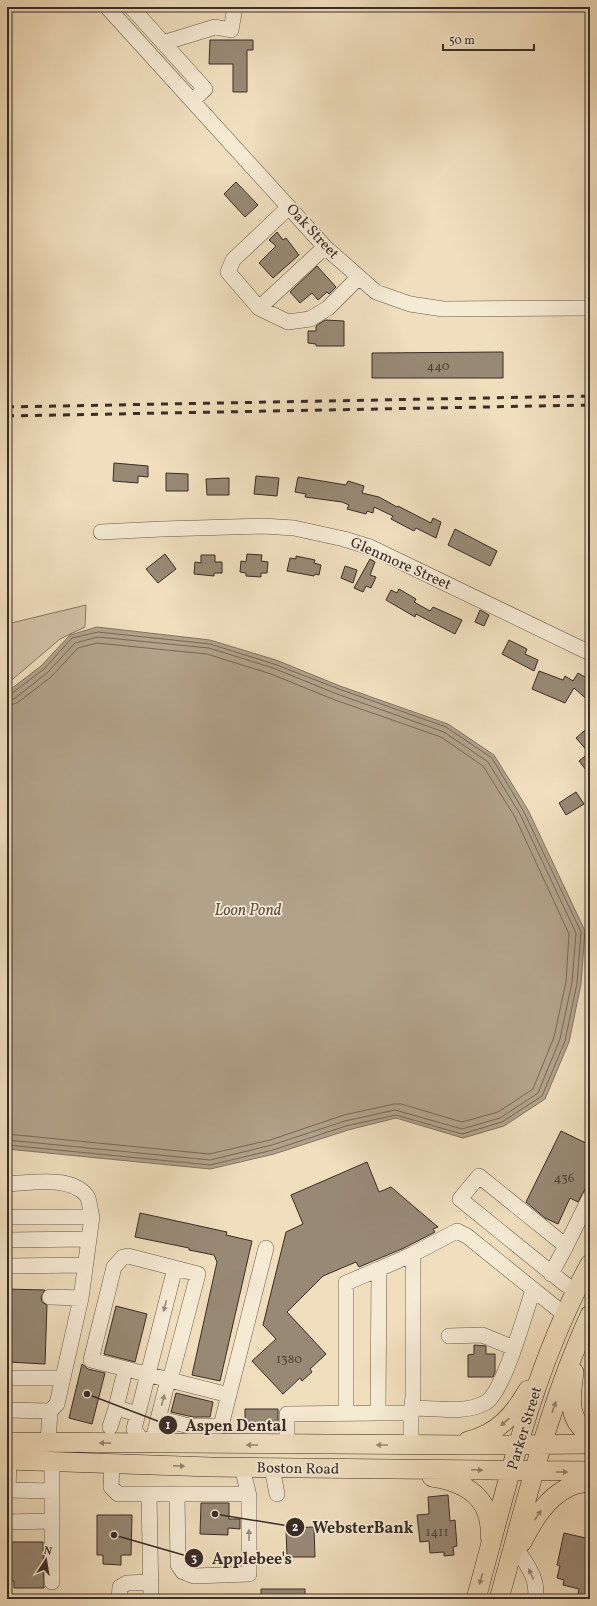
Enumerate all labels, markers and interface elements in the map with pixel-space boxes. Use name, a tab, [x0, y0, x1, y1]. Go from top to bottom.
scale bar	[443, 26, 534, 52]
text: 50 m	[449, 33, 475, 49]
street label: Oak Street	[281, 200, 343, 264]
house number: 440	[426, 358, 450, 376]
street label: Glenmore Street	[347, 533, 454, 596]
water label: Loon Pond	[215, 900, 282, 922]
house number: 436	[554, 1170, 575, 1188]
one-way arrow	[162, 1300, 168, 1312]
house number: 1380	[276, 1351, 302, 1369]
street label: Parker Street	[503, 1384, 548, 1473]
one-way arrow	[160, 1394, 166, 1406]
one-way arrow	[551, 1401, 557, 1413]
callout: Aspen Dental	[158, 1411, 295, 1439]
text: Aspen Dental	[185, 1416, 287, 1438]
one-way arrow	[500, 1417, 509, 1426]
text: 1	[166, 1418, 171, 1434]
one-way arrow	[98, 1440, 111, 1446]
one-way arrow	[246, 1441, 258, 1448]
one-way arrow	[375, 1442, 388, 1448]
street label: Boston Road	[256, 1458, 339, 1481]
one-way arrow	[173, 1462, 185, 1469]
one-way arrow	[471, 1467, 484, 1473]
one-way arrow	[556, 1469, 569, 1475]
one-way arrow	[534, 1510, 542, 1521]
callout: WebsterBank	[285, 1513, 422, 1541]
text: WebsterBank	[312, 1518, 414, 1540]
text: 2	[292, 1520, 298, 1536]
house number: 1411	[426, 1524, 448, 1542]
one-way arrow	[246, 1528, 252, 1541]
north arrow	[26, 1540, 66, 1580]
text: N	[42, 1544, 53, 1560]
callout: Applebee's	[184, 1544, 300, 1572]
text: Applebee's	[212, 1549, 292, 1571]
text: 3	[191, 1551, 197, 1567]
one-way arrow	[528, 1568, 534, 1580]
one-way arrow	[478, 1573, 484, 1585]

